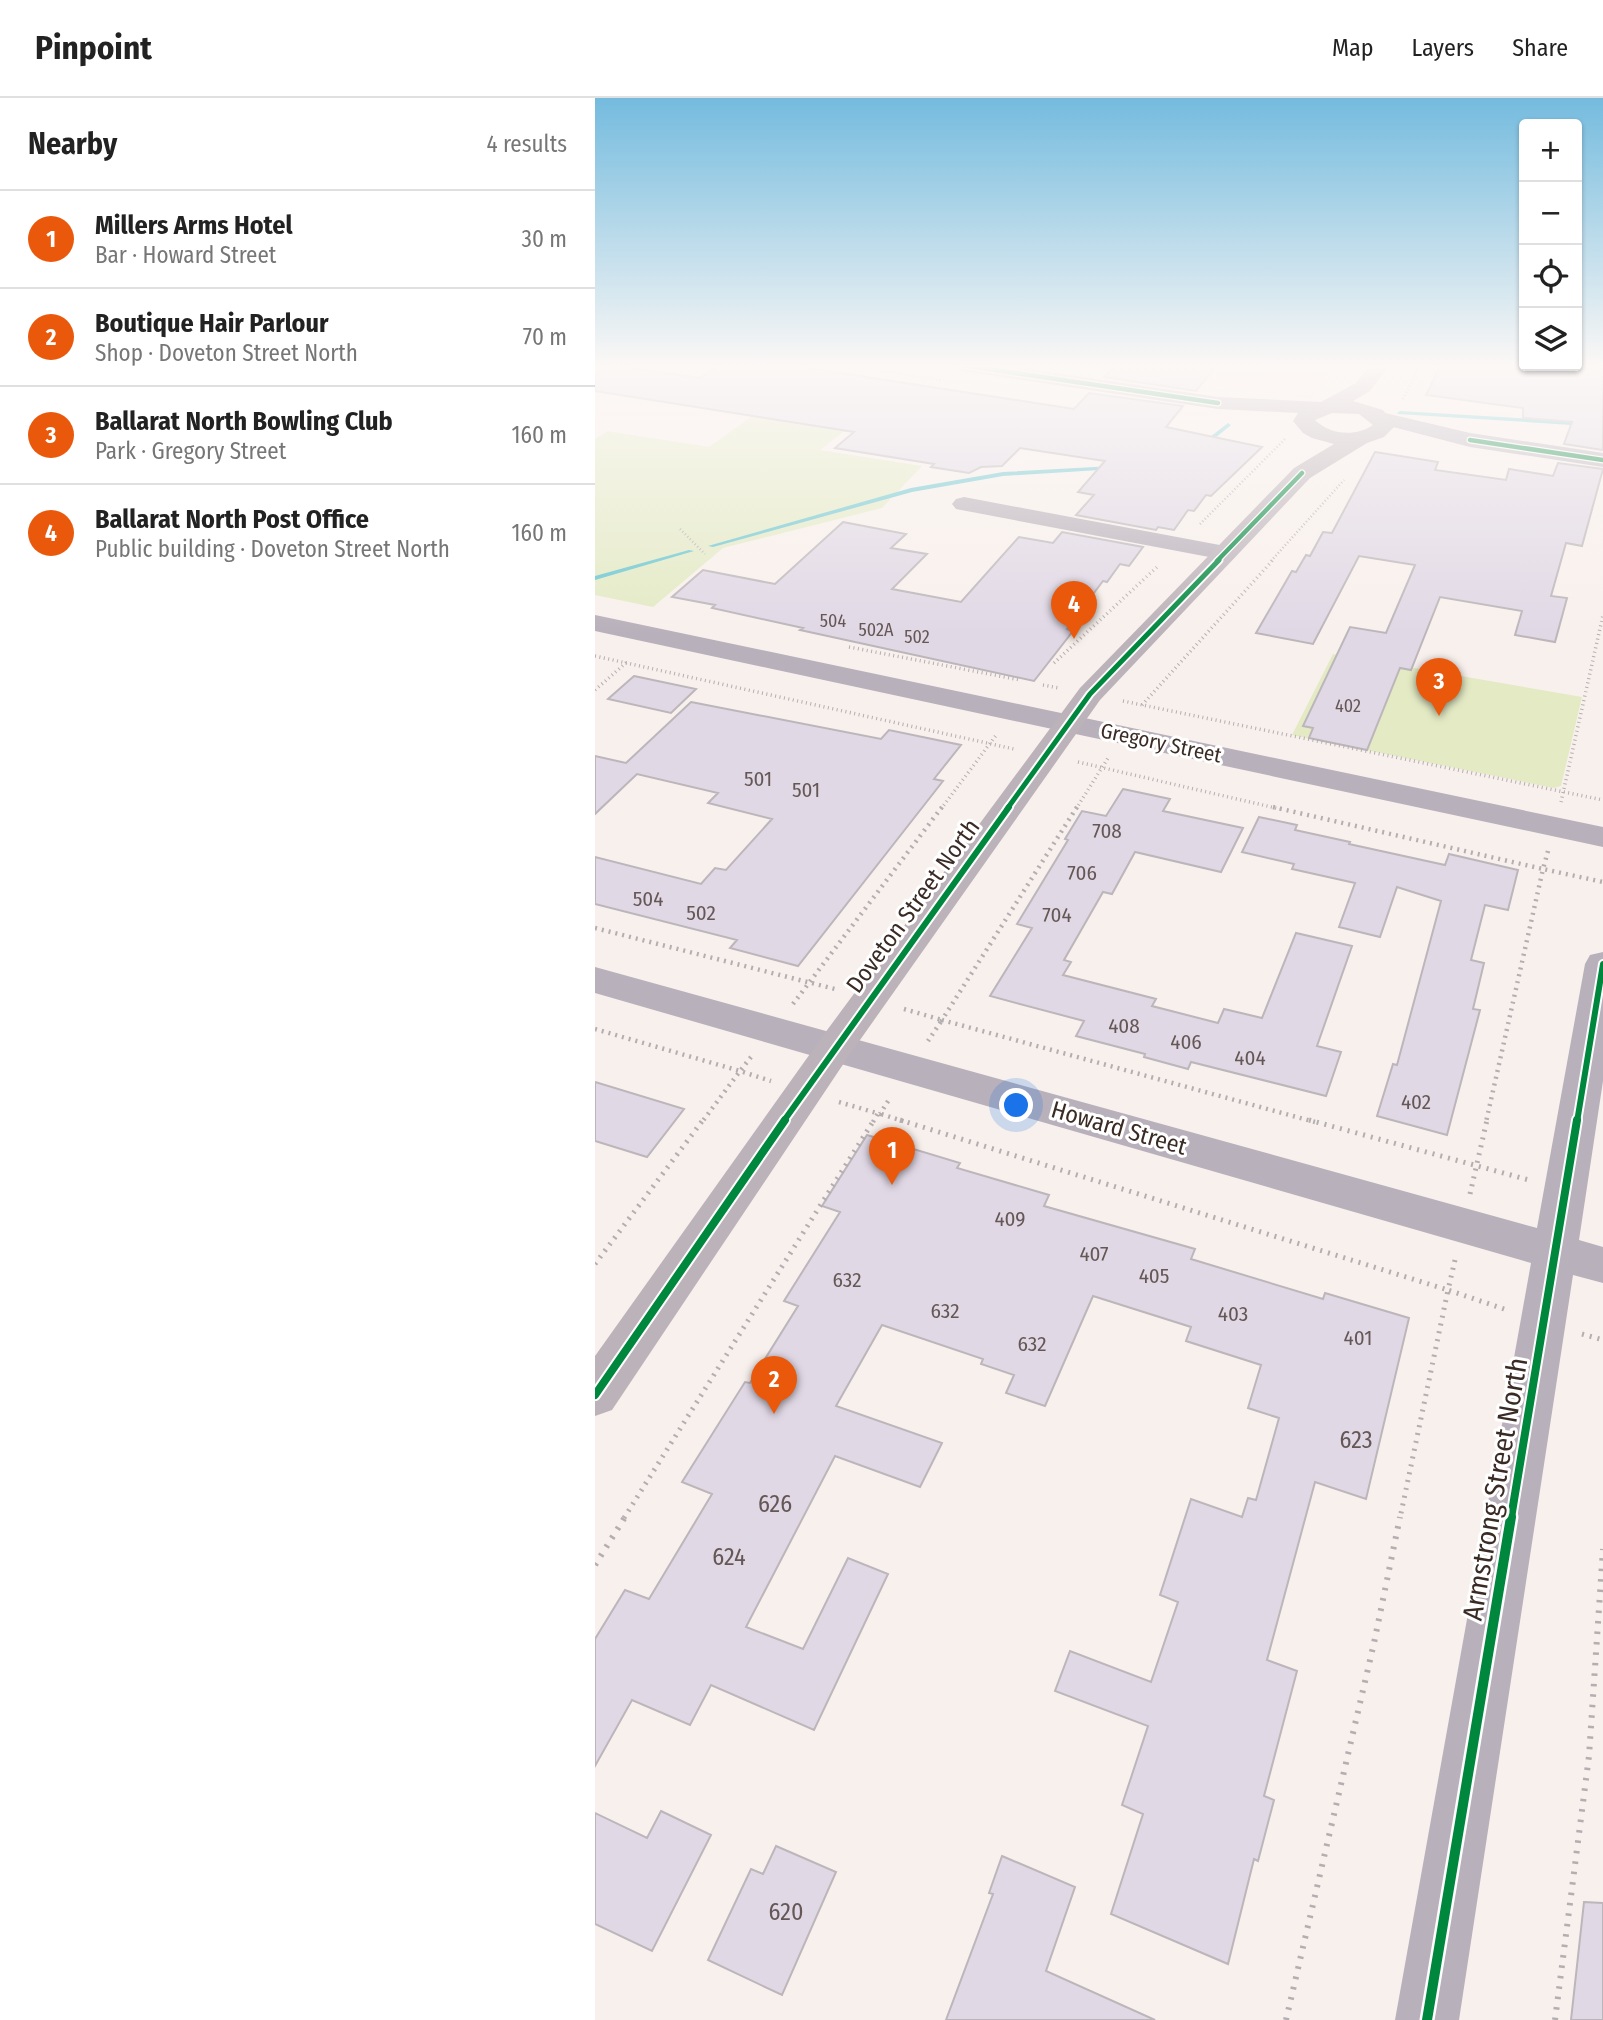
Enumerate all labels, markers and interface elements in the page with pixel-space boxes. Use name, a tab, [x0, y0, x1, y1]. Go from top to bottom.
text: Pinpoint	[35, 28, 152, 68]
text: Map	[1332, 34, 1374, 62]
text: Layers	[1412, 34, 1474, 62]
text: Share	[1512, 34, 1568, 62]
map controls	[1519, 119, 1582, 371]
button: +	[1519, 119, 1582, 182]
text: Nearby	[28, 126, 117, 162]
text: 4 results	[486, 130, 567, 158]
button: −	[1519, 182, 1582, 245]
text: Millers Arms Hotel	[95, 210, 293, 241]
text: 1	[46, 225, 56, 253]
text: 30 m	[522, 225, 567, 253]
text: Bar · Howard Street	[95, 241, 276, 269]
button: locate	[1519, 245, 1582, 308]
text: Boutique Hair Parlour	[95, 308, 329, 339]
button: layers	[1519, 308, 1582, 371]
text: 2	[46, 323, 56, 351]
text: 70 m	[523, 323, 567, 351]
text: Shop · Doveton Street North	[95, 339, 358, 367]
text: Ballarat North Bowling Club	[95, 406, 393, 437]
text: 3	[46, 421, 56, 449]
text: 160 m	[512, 421, 567, 449]
text: Park · Gregory Street	[95, 437, 286, 465]
text: Ballarat North Post Office	[95, 504, 369, 535]
text: 4	[45, 519, 57, 547]
text: 160 m	[512, 519, 567, 547]
text: Public building · Doveton Street North	[95, 535, 450, 563]
pin: 4	[1051, 581, 1097, 639]
house number: 504	[820, 610, 846, 632]
house number: 502A	[859, 619, 894, 641]
house number: 502	[904, 626, 930, 648]
pin: 3	[1416, 658, 1462, 716]
house number: 402	[1335, 695, 1361, 717]
street label: Gregory Street	[1098, 717, 1224, 769]
house number: 501	[744, 766, 772, 792]
house number: 501	[792, 777, 820, 803]
street label: Doveton Street North	[841, 814, 985, 998]
house number: 708	[1092, 818, 1122, 844]
house number: 706	[1067, 860, 1097, 886]
house number: 504	[633, 886, 663, 912]
house number: 502	[686, 900, 716, 926]
house number: 704	[1042, 902, 1072, 928]
house number: 408	[1108, 1013, 1140, 1039]
house number: 406	[1170, 1029, 1202, 1055]
house number: 404	[1234, 1045, 1266, 1071]
your location	[999, 1088, 1033, 1122]
house number: 402	[1401, 1089, 1431, 1115]
street label: Howard Street	[1048, 1095, 1190, 1161]
pin: 1	[869, 1127, 915, 1185]
house number: 409	[994, 1206, 1026, 1232]
house number: 407	[1079, 1241, 1109, 1267]
house number: 405	[1139, 1263, 1169, 1289]
house number: 632	[833, 1267, 861, 1293]
house number: 632	[931, 1298, 959, 1324]
house number: 403	[1218, 1301, 1248, 1327]
house number: 401	[1344, 1325, 1372, 1351]
house number: 632	[1018, 1331, 1046, 1357]
street label: Armstrong Street North	[1456, 1355, 1534, 1623]
pin: 2	[751, 1356, 797, 1414]
house number: 623	[1339, 1426, 1373, 1454]
house number: 626	[758, 1490, 792, 1518]
house number: 624	[712, 1543, 746, 1571]
house number: 620	[769, 1898, 803, 1926]

